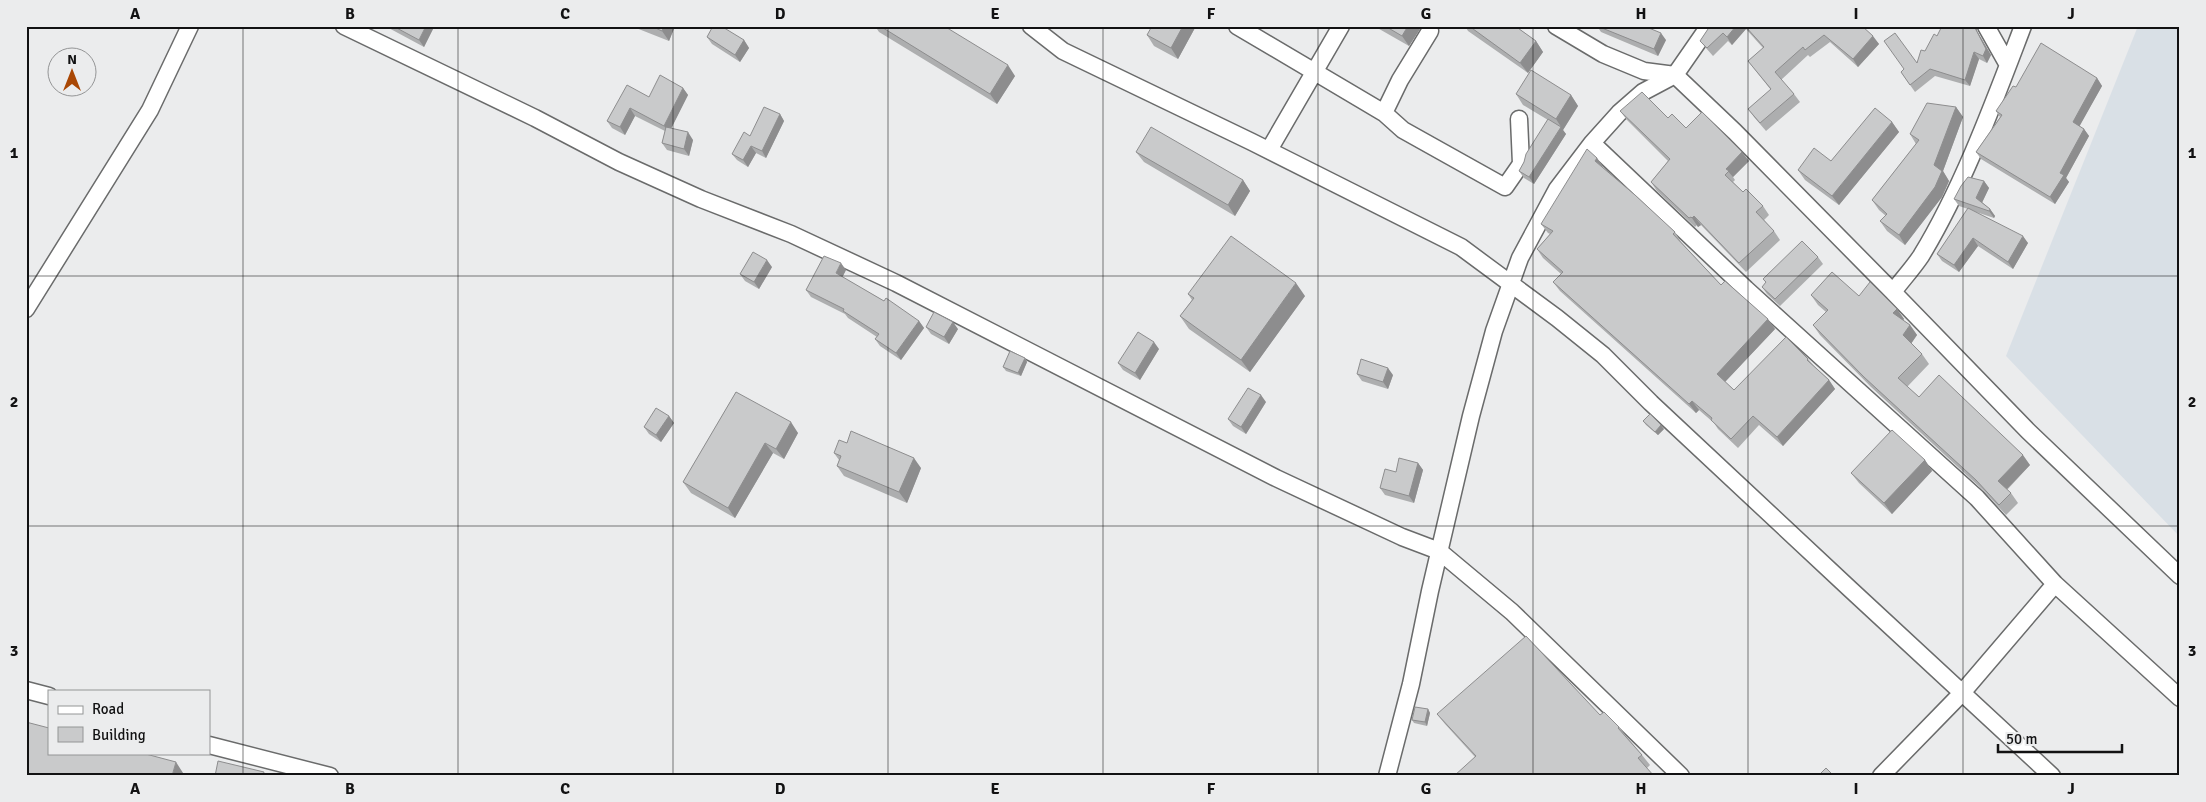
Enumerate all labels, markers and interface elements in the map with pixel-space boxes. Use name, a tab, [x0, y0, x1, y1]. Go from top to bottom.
text: A	[130, 4, 141, 24]
text: B	[345, 4, 355, 24]
text: C	[560, 4, 570, 24]
text: D	[775, 4, 786, 24]
text: E	[990, 4, 1000, 24]
text: F	[1207, 4, 1216, 24]
text: G	[1421, 4, 1431, 24]
text: H	[1636, 4, 1646, 24]
text: I	[1853, 4, 1859, 24]
text: J	[2067, 4, 2075, 24]
north arrow	[48, 48, 98, 98]
text: N	[67, 51, 77, 68]
text: 1	[10, 143, 19, 163]
text: 1	[2188, 143, 2197, 163]
text: 2	[10, 392, 18, 412]
text: 2	[2188, 392, 2196, 412]
text: 3	[10, 641, 18, 661]
text: 3	[2188, 641, 2196, 661]
legend	[48, 690, 210, 754]
text: Road	[92, 700, 124, 718]
scale bar	[1998, 722, 2122, 754]
text: Building	[92, 726, 146, 744]
text: 50 m	[2006, 730, 2037, 748]
text: A	[130, 779, 141, 799]
text: B	[345, 779, 355, 799]
text: C	[560, 779, 570, 799]
text: D	[775, 779, 786, 799]
text: E	[990, 779, 1000, 799]
text: F	[1207, 779, 1216, 799]
text: G	[1421, 779, 1431, 799]
text: H	[1636, 779, 1646, 799]
text: I	[1853, 779, 1859, 799]
text: J	[2067, 779, 2075, 799]

